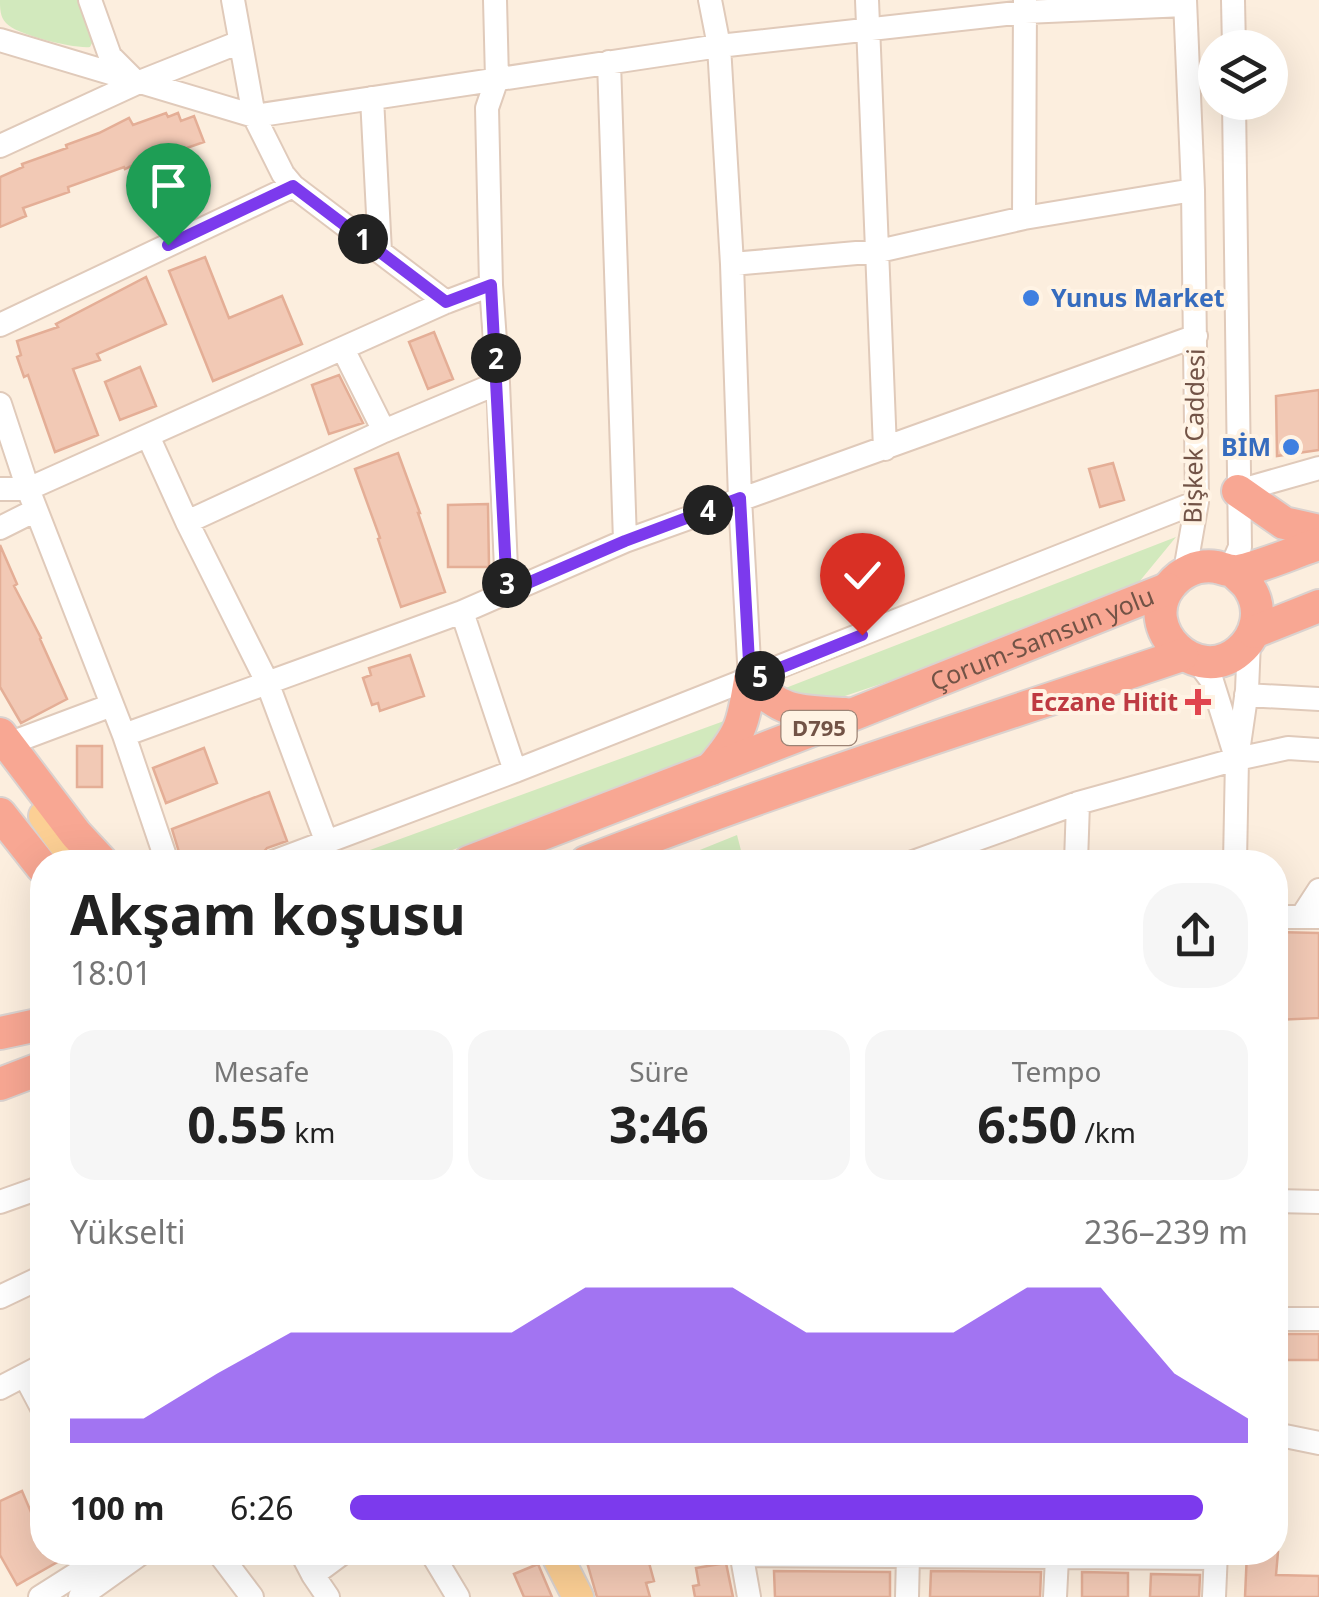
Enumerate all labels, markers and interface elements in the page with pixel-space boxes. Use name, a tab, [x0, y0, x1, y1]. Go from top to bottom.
map controls	[1198, 30, 1288, 120]
button: layers	[1198, 30, 1288, 120]
pin	[126, 143, 211, 246]
icon: arrive	[141, 158, 196, 213]
pin: 1	[338, 214, 388, 264]
text: 1	[355, 220, 371, 258]
place label: Yunus Market	[1051, 280, 1225, 314]
marker: Yunus Market	[1020, 287, 1042, 309]
pin: 2	[471, 333, 521, 383]
text: 2	[488, 339, 504, 377]
street label: Bişkek Caddesi	[1174, 348, 1212, 524]
place label: BİM	[1221, 429, 1271, 463]
marker: BİM	[1280, 436, 1302, 458]
pin: 4	[683, 485, 733, 535]
text: 4	[700, 491, 716, 529]
pin	[820, 533, 905, 636]
icon: check	[835, 548, 890, 603]
pin: 3	[482, 558, 532, 608]
text: 3	[499, 564, 515, 602]
street label: Çorum-Samsun yolu	[925, 578, 1159, 698]
pin: 5	[735, 651, 785, 701]
text: 5	[752, 657, 768, 695]
place label: Eczane Hitit	[1030, 684, 1178, 718]
marker: Eczane Hitit	[1187, 691, 1209, 713]
road number: D795	[782, 711, 856, 745]
text: Akşam koşusu	[70, 876, 466, 951]
button: share	[1143, 883, 1248, 988]
text: 18:01	[70, 951, 152, 994]
text: Mesafe	[213, 1052, 309, 1090]
text: Süre	[629, 1052, 689, 1090]
text: Tempo	[1012, 1052, 1102, 1090]
text: 0.55	[187, 1090, 287, 1158]
text: 3:46	[609, 1090, 709, 1158]
text: 6:50	[977, 1090, 1077, 1158]
text: km	[287, 1113, 335, 1151]
text: /km	[1077, 1113, 1136, 1151]
text: Yükselti	[70, 1210, 185, 1253]
text: 236–239 m	[1084, 1210, 1248, 1253]
text: 100 m	[70, 1486, 164, 1529]
text: 6:26	[230, 1486, 294, 1529]

